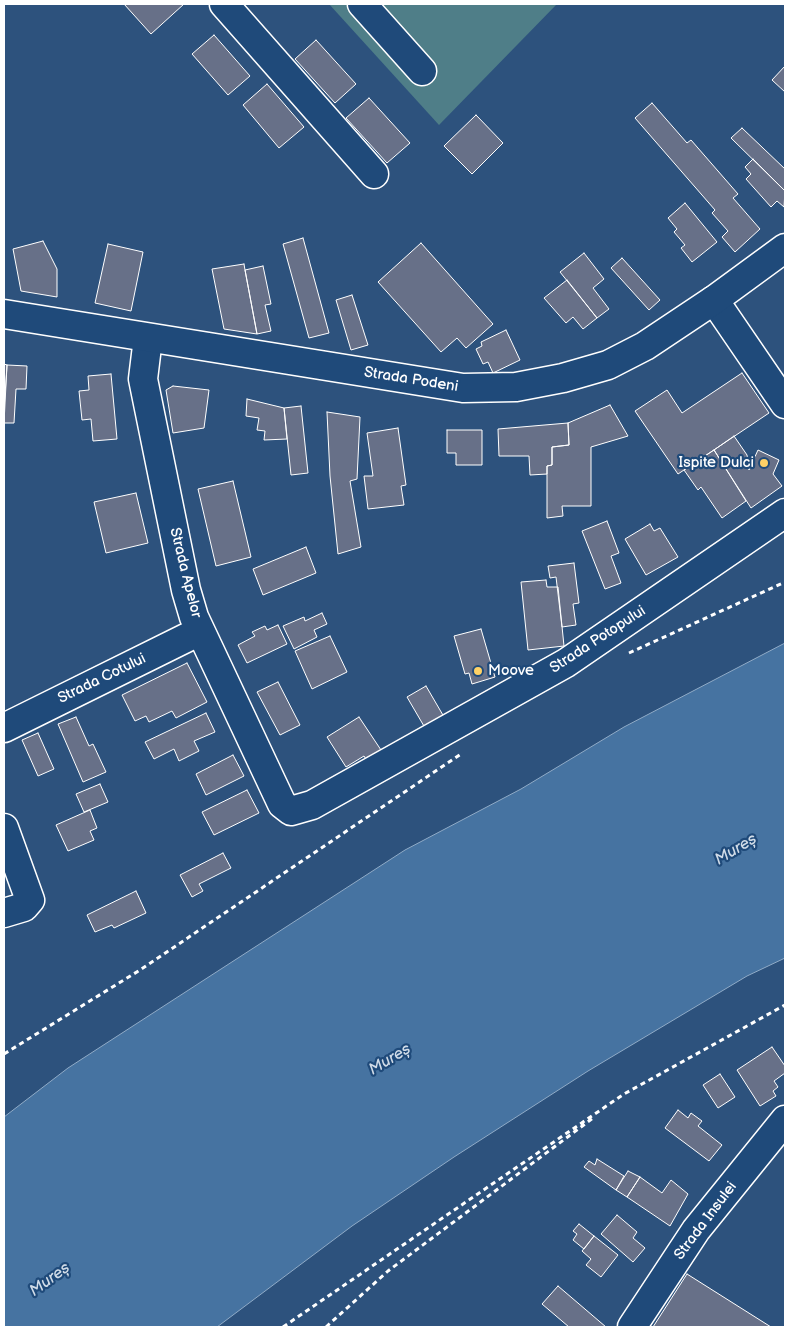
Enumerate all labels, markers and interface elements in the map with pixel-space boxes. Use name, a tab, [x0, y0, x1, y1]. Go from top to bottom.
street label: Strada Podeni	[363, 364, 459, 396]
place label: Ispite Dulci	[679, 454, 754, 472]
marker: Ispite Dulci	[758, 457, 770, 469]
street label: Strada Apelor	[165, 526, 205, 620]
street label: Strada Potopului	[547, 602, 649, 678]
street label: Strada Cotului	[55, 650, 149, 708]
place label: Moove	[488, 662, 534, 680]
marker: Moove	[472, 665, 484, 677]
water label: Mureș	[712, 830, 760, 870]
water label: Mureș	[366, 1040, 414, 1080]
street label: Strada Insulei	[671, 1178, 741, 1264]
water label: Mureș	[26, 1259, 74, 1301]

